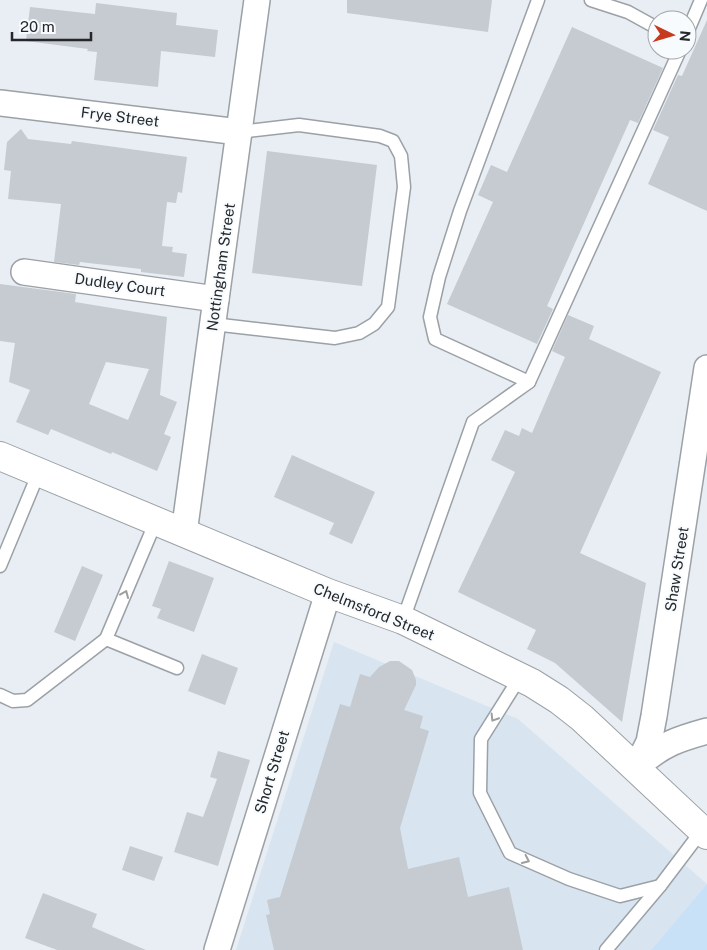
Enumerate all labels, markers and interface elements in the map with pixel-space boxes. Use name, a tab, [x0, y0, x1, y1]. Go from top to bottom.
scale bar	[12, 10, 91, 42]
north arrow	[647, 10, 697, 60]
text: 20 m	[20, 18, 55, 35]
text: N	[677, 30, 693, 42]
street label: Frye Street	[80, 103, 160, 130]
street label: Nottingham Street	[203, 202, 238, 332]
street label: Dudley Court	[74, 270, 167, 299]
street label: Shaw Street	[661, 525, 692, 613]
street label: Chelmsford Street	[311, 580, 437, 644]
one-way arrow	[119, 590, 130, 599]
one-way arrow	[491, 712, 500, 722]
street label: Short Street	[251, 728, 292, 816]
one-way arrow	[521, 853, 530, 864]

